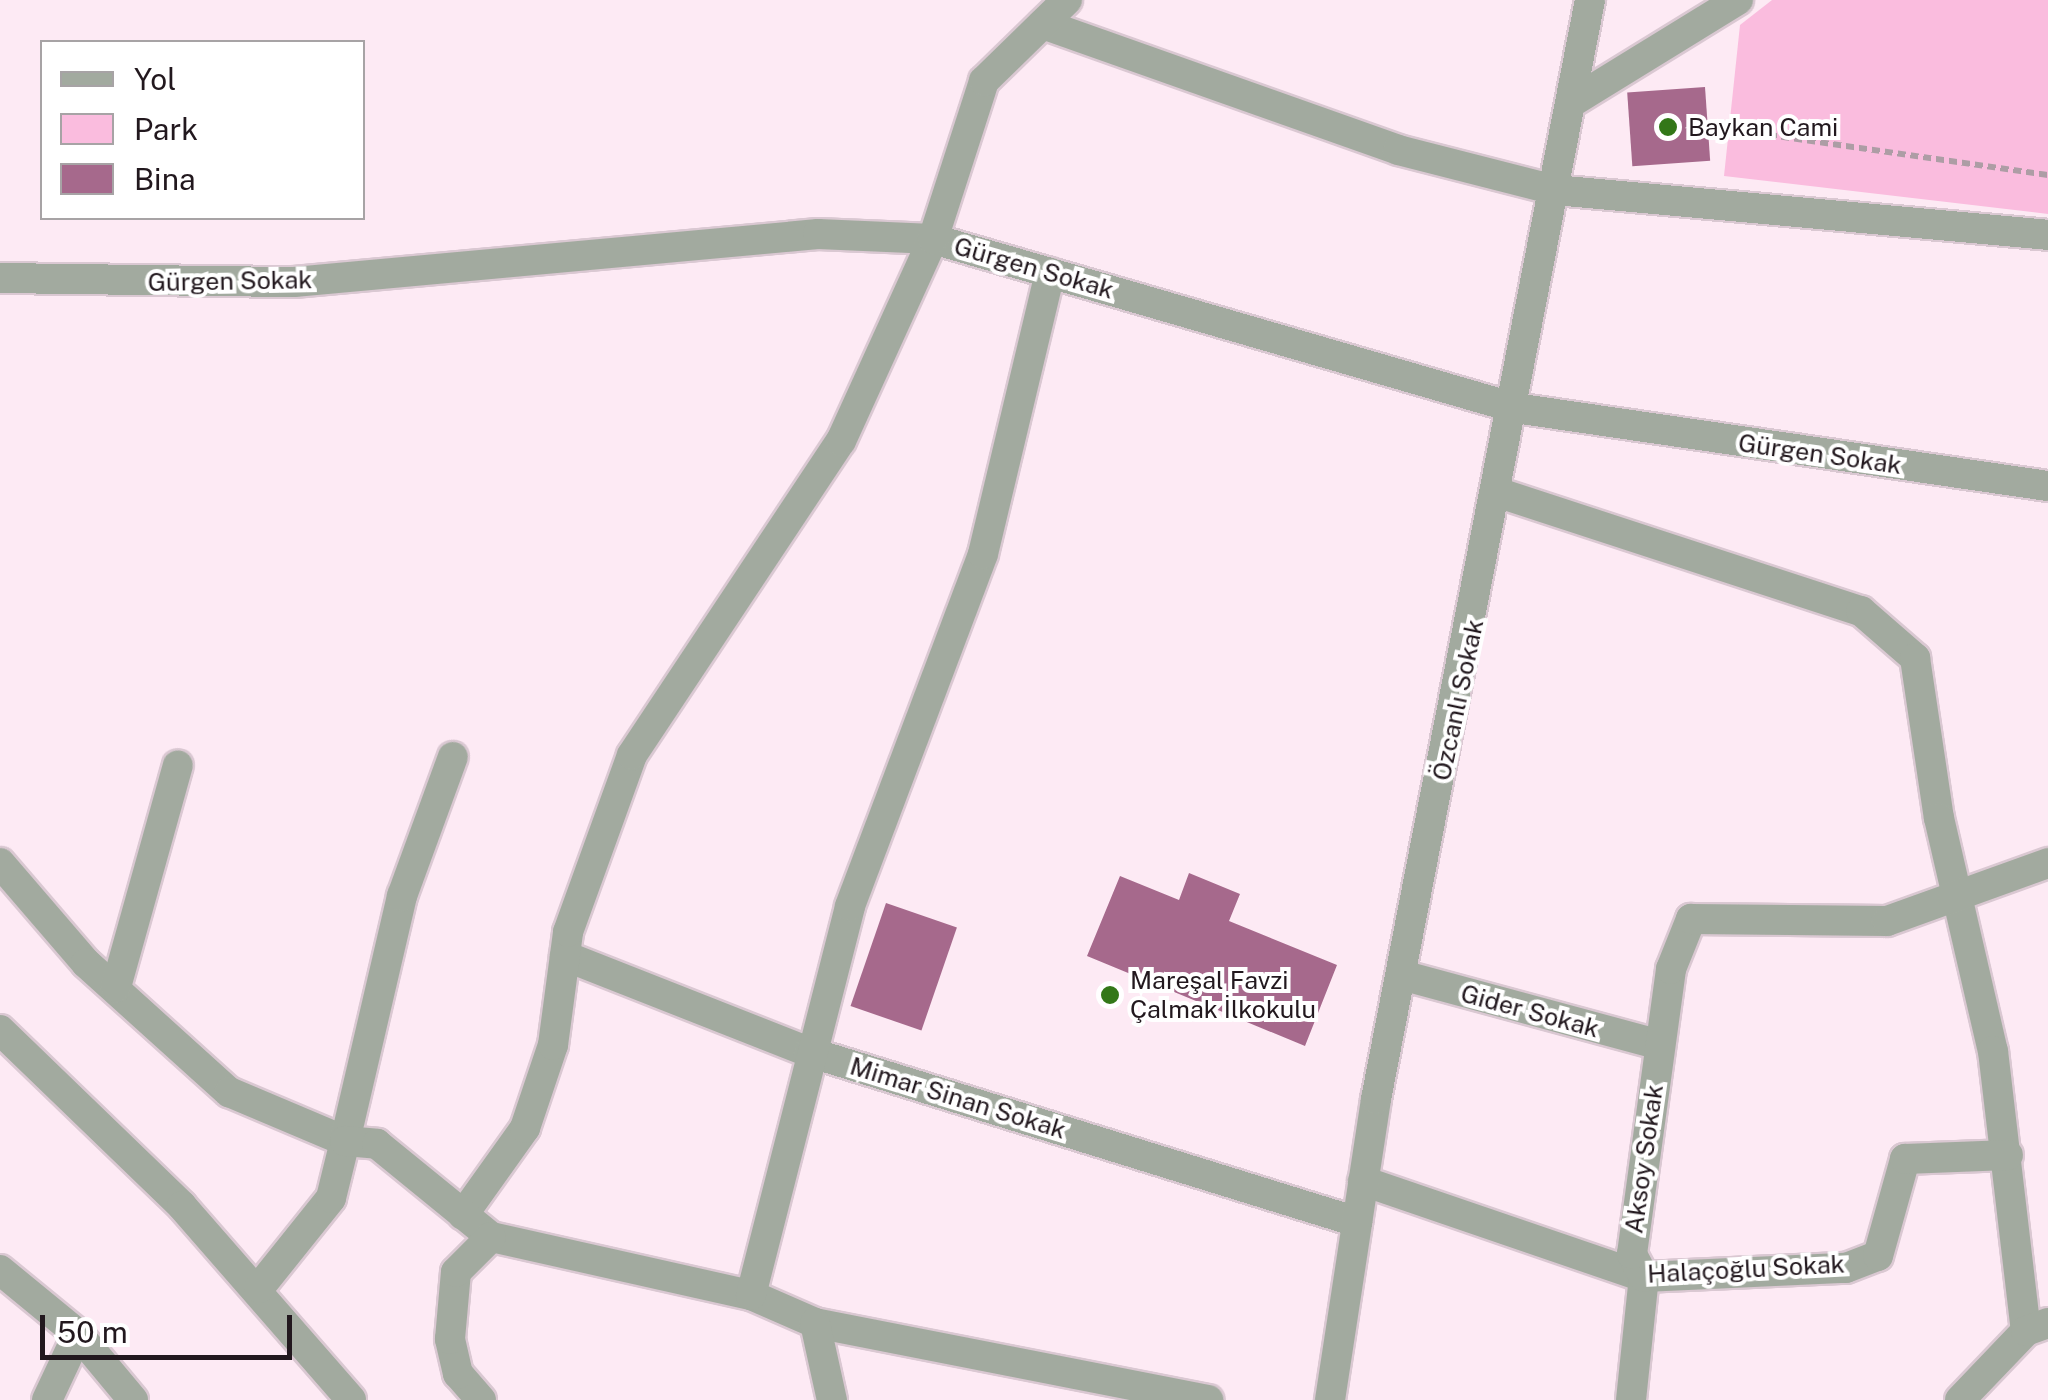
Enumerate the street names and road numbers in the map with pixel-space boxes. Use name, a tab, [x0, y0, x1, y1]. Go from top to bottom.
street label: Gürgen Sokak	[951, 231, 1117, 305]
street label: Gürgen Sokak	[147, 265, 313, 297]
street label: Gürgen Sokak	[1736, 428, 1904, 480]
street label: Özcanlı Sokak	[1426, 617, 1490, 783]
street label: Gider Sokak	[1458, 978, 1602, 1044]
street label: Mimar Sinan Sokak	[847, 1051, 1069, 1145]
street label: Aksoy Sokak	[1619, 1083, 1669, 1235]
street label: Halaçoğlu Sokak	[1647, 1249, 1845, 1289]

